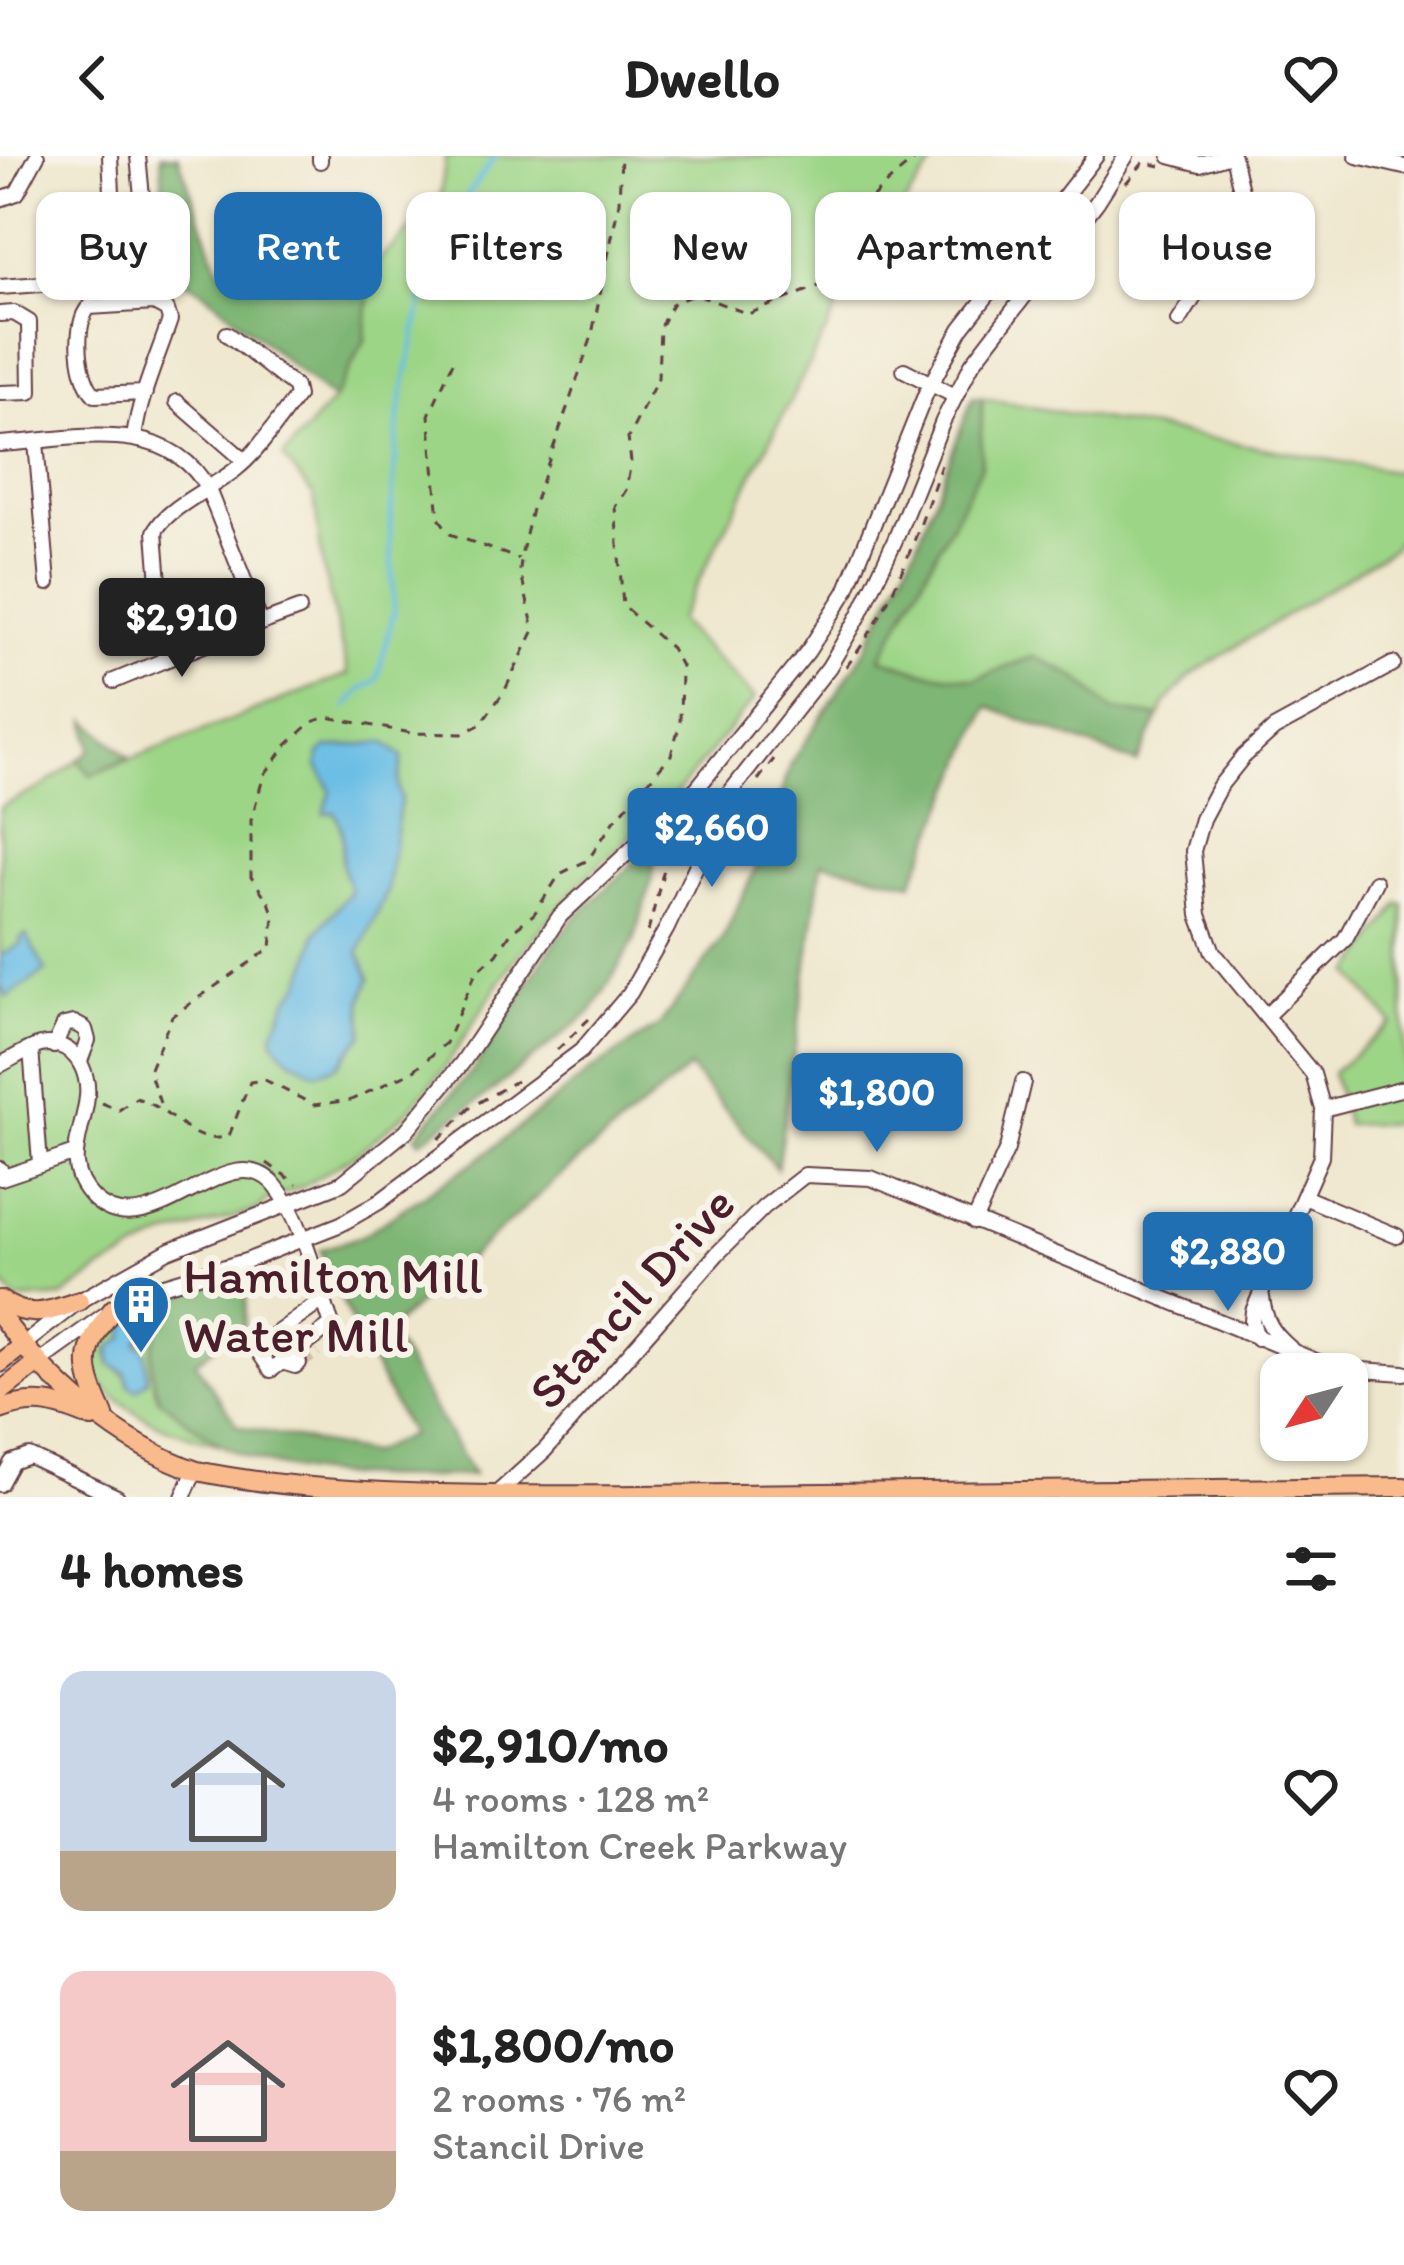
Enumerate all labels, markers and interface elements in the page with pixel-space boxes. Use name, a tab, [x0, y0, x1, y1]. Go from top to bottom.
icon: back	[60, 45, 126, 111]
icon: heart	[1278, 45, 1344, 111]
text: Dwello	[624, 46, 780, 111]
chip: Buy	[36, 192, 190, 300]
chip: Rent	[214, 192, 382, 300]
chip: Filters	[406, 192, 606, 300]
chip: New	[630, 192, 791, 300]
chip: Apartment	[815, 192, 1095, 300]
chip: House	[1119, 192, 1315, 300]
pin: $2,910	[84, 578, 280, 680]
text: $2,910	[126, 593, 238, 640]
pin: $2,660	[614, 788, 810, 890]
text: $2,660	[655, 803, 769, 850]
pin: $1,800	[779, 1053, 975, 1155]
text: $1,800	[819, 1068, 935, 1115]
street label: Stancil Drive	[516, 1173, 747, 1421]
pin: $2,880	[1130, 1212, 1326, 1314]
text: $2,880	[1170, 1227, 1286, 1274]
place label: Hamilton Mill Water Mill	[183, 1245, 483, 1365]
building icon: Hamilton Mill Water Mill	[110, 1273, 172, 1355]
north arrow	[1260, 1353, 1368, 1461]
map controls	[1260, 1353, 1368, 1461]
icon: filters	[1278, 1536, 1344, 1602]
text: 4 homes	[60, 1539, 244, 1600]
text: $2,910/mo	[432, 1714, 669, 1775]
icon: home	[156, 1719, 300, 1863]
icon: heart	[1278, 1758, 1344, 1824]
text: 4 rooms · 128 m²	[432, 1775, 709, 1822]
text: Hamilton Creek Parkway	[432, 1822, 847, 1869]
text: $1,800/mo	[432, 2014, 675, 2075]
icon: home	[156, 2019, 300, 2163]
icon: heart	[1278, 2058, 1344, 2124]
text: 2 rooms · 76 m²	[432, 2075, 686, 2122]
text: Stancil Drive	[432, 2122, 645, 2169]

